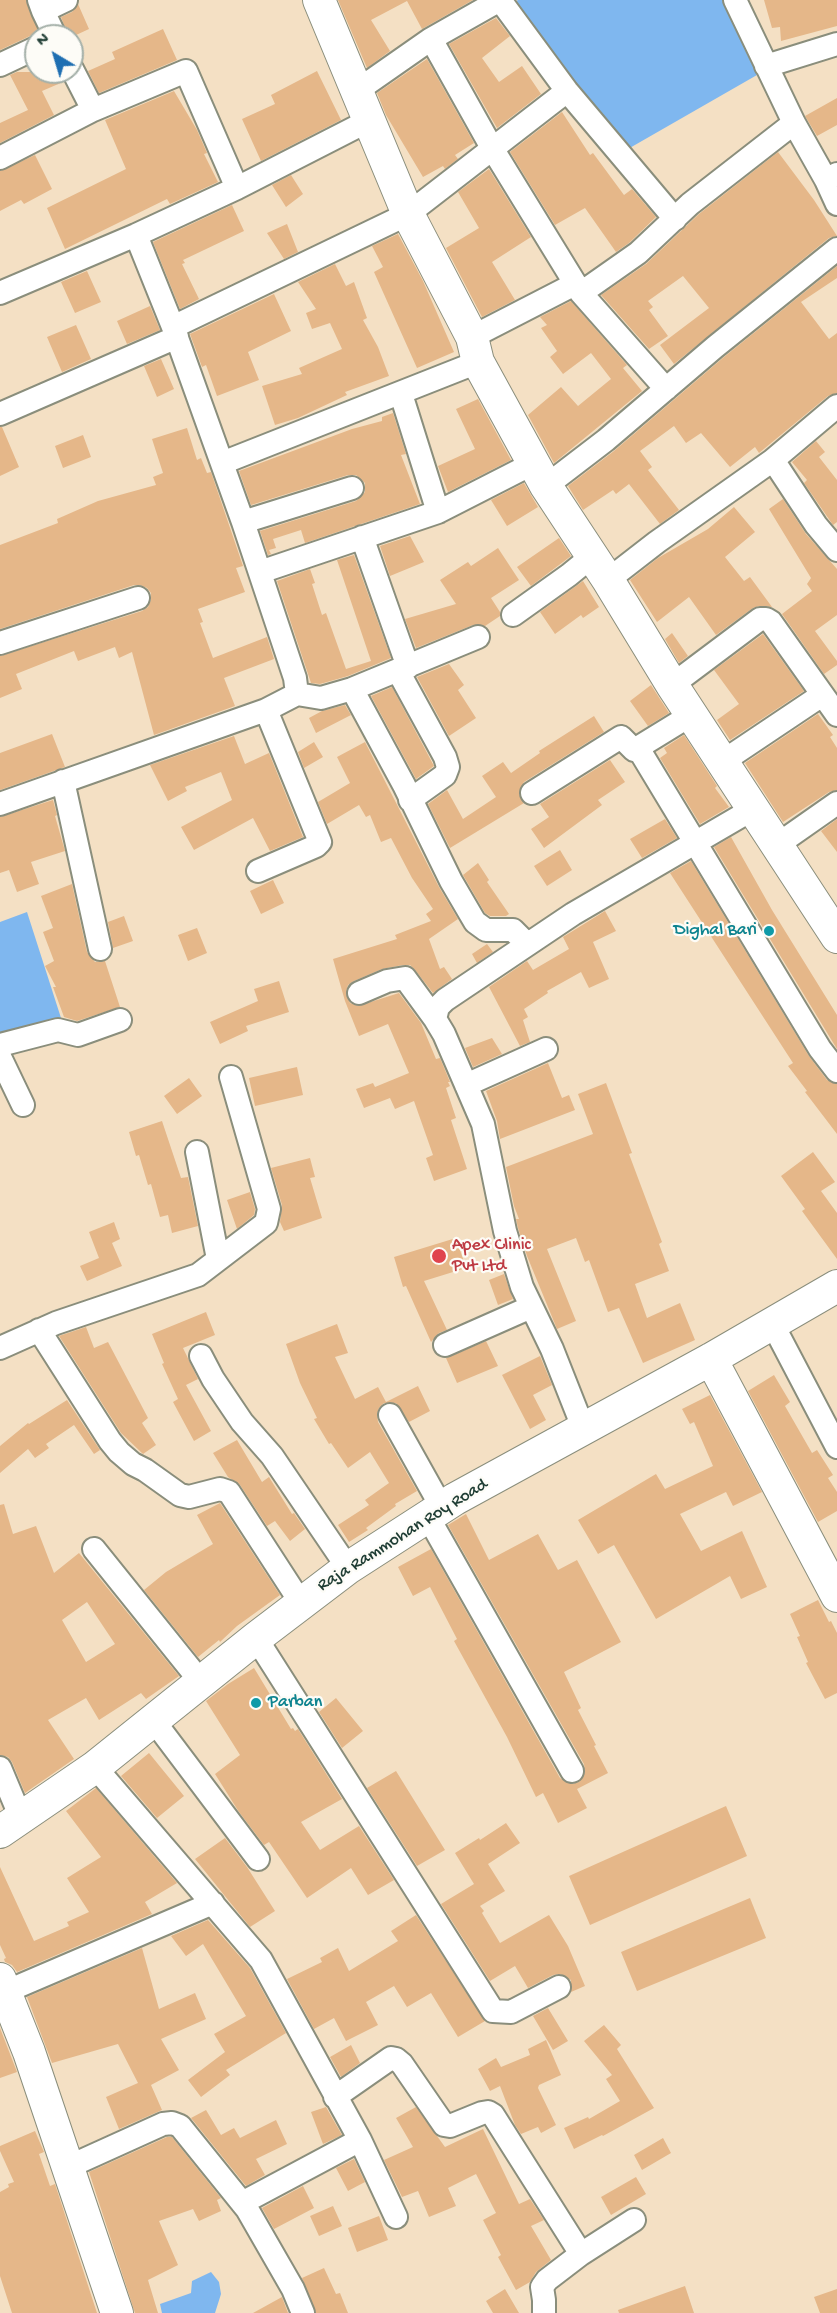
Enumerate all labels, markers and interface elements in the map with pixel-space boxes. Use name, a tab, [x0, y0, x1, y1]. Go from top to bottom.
north arrow	[24, 24, 84, 84]
text: N	[34, 30, 54, 52]
place label: Dighal Bari	[674, 920, 757, 942]
marker: Dighal Bari	[762, 924, 776, 938]
place label: Apex Clinic Pvt Ltd	[452, 1235, 531, 1278]
marker: Apex Clinic Pvt Ltd	[430, 1247, 448, 1265]
street label: Raja Rammohan Roy Road	[314, 1475, 492, 1597]
place label: Parban	[268, 1692, 322, 1714]
marker: Parban	[249, 1696, 263, 1710]

